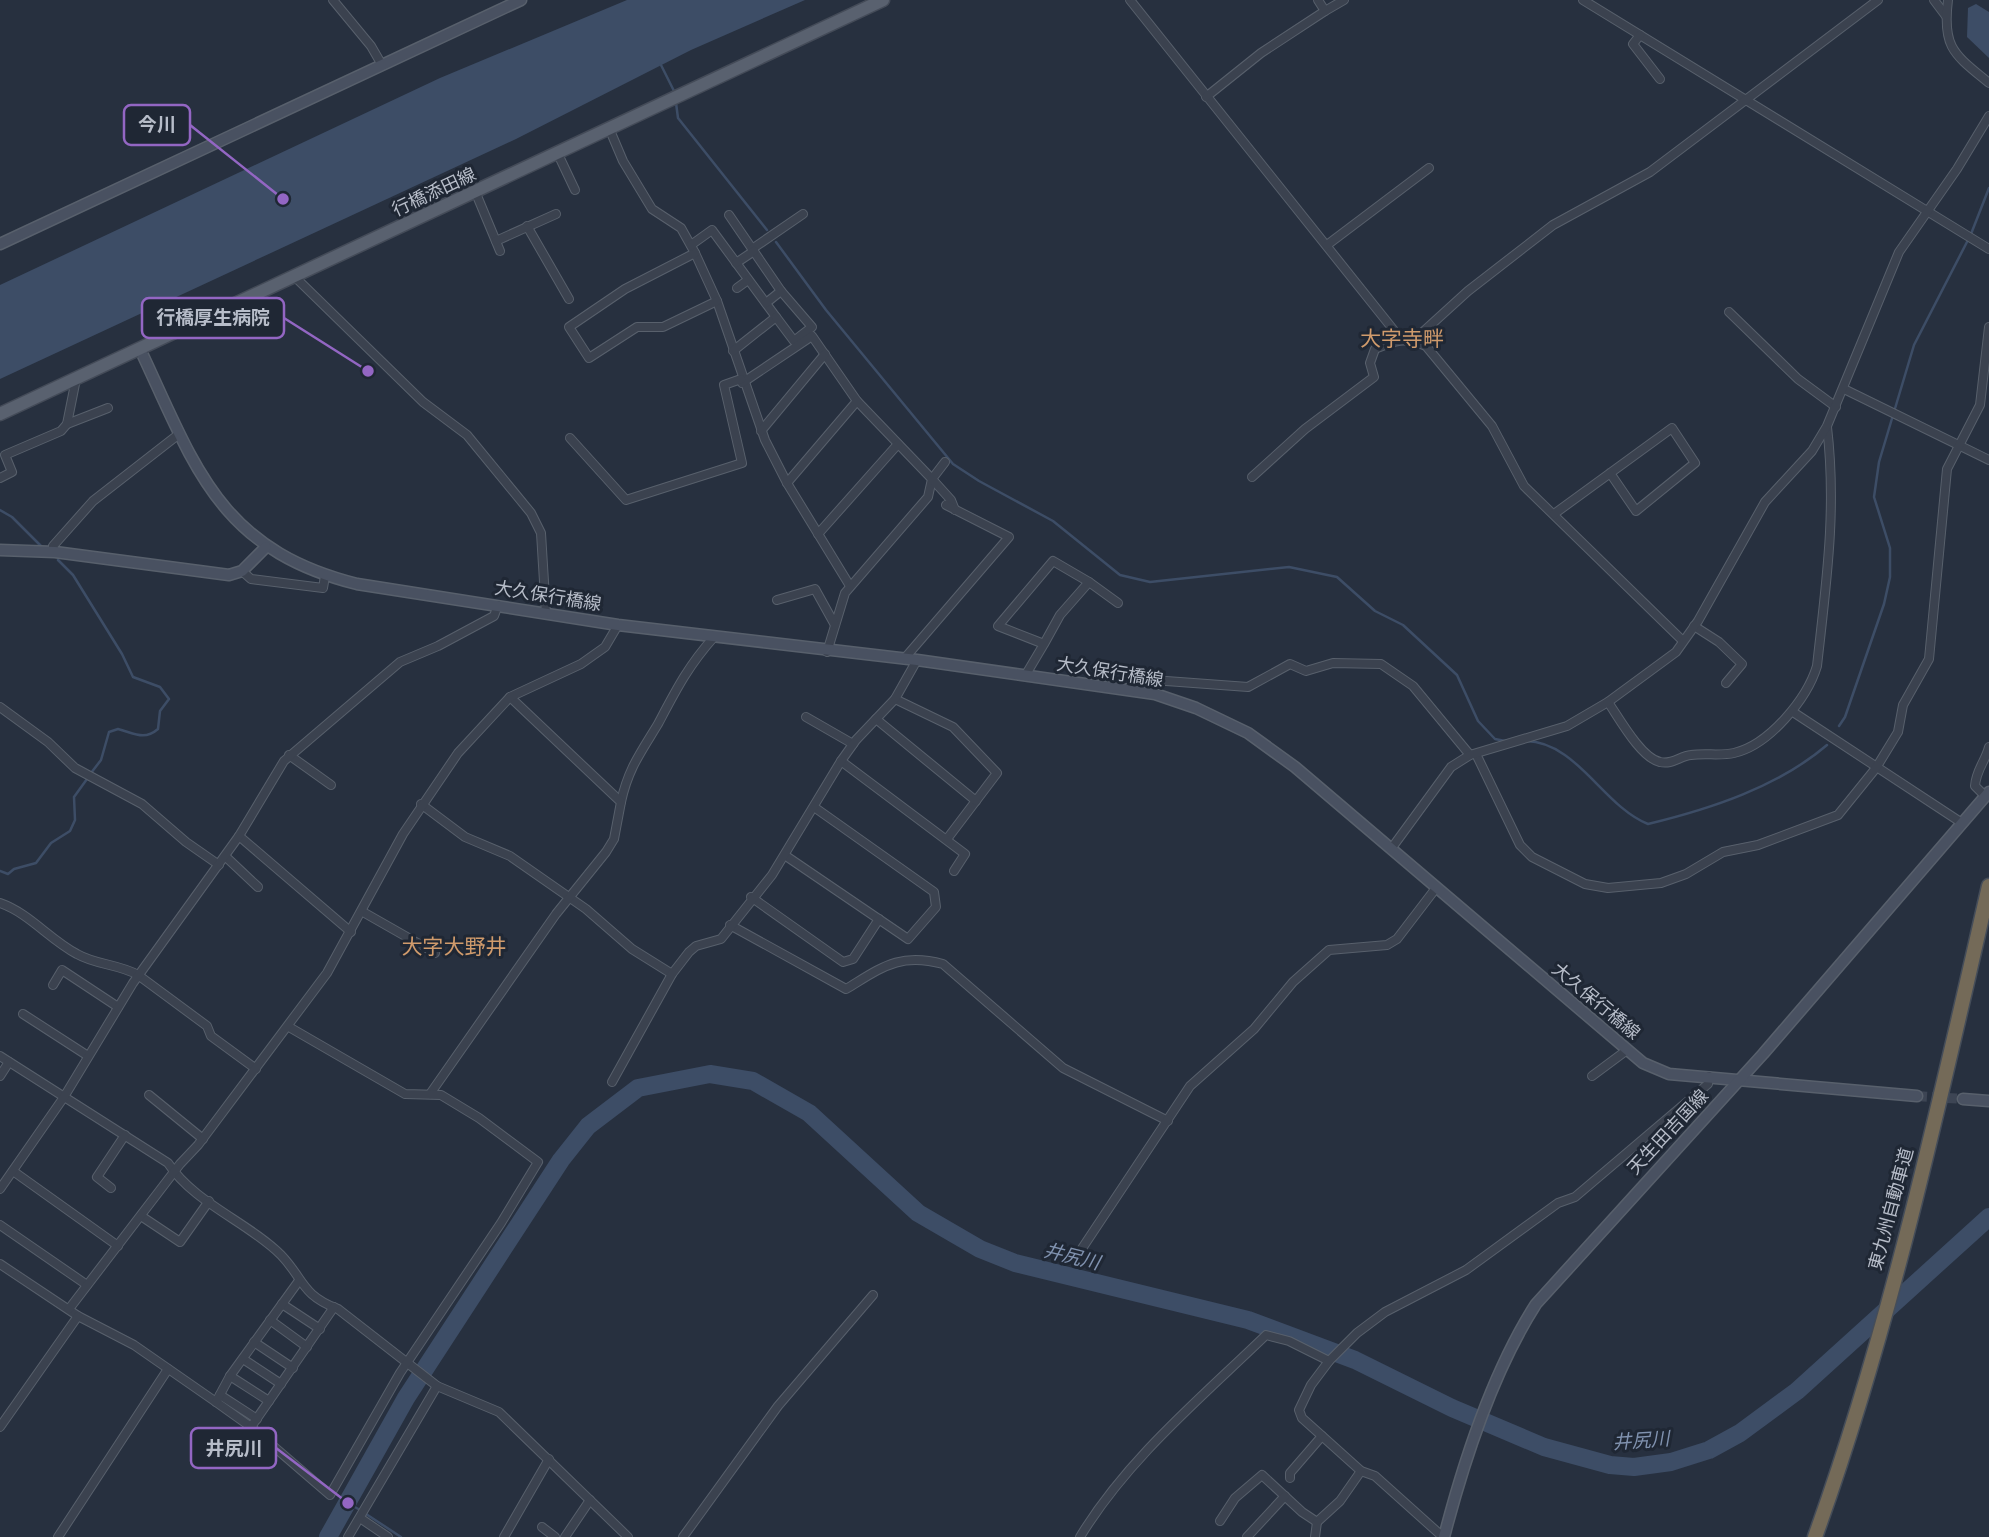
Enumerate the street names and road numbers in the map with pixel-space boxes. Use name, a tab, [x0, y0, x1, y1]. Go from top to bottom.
street label: 行橋添田線	[388, 162, 480, 222]
street label: 大久保行橋線	[493, 576, 603, 616]
street label: 大久保行橋線	[1055, 652, 1165, 692]
street label: 大久保行橋線	[1547, 957, 1645, 1045]
street label: 天生田吉国線	[1622, 1084, 1714, 1180]
street label: 東九州自動車道	[1863, 1145, 1919, 1273]

